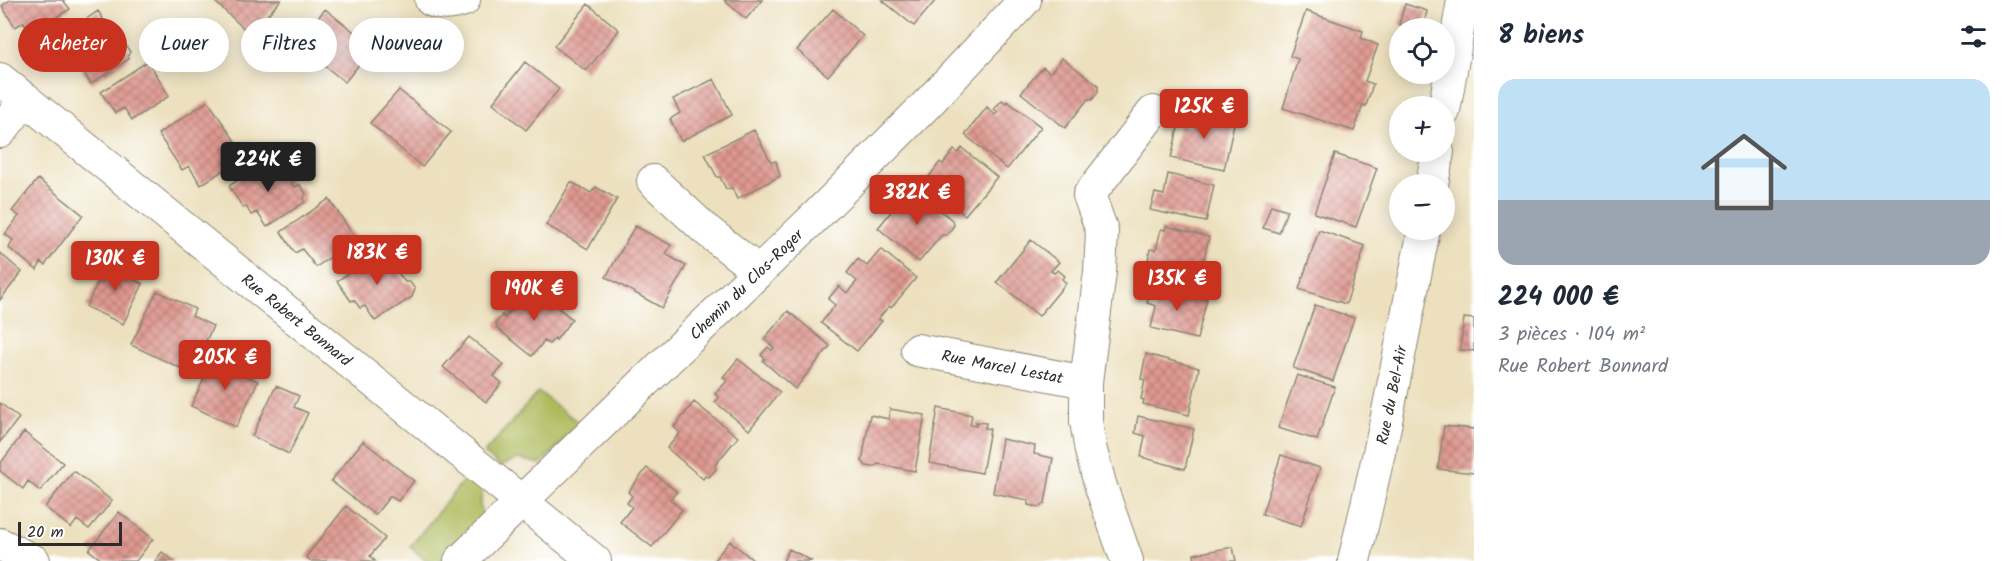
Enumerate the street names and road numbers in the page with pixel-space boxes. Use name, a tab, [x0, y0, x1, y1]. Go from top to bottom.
street label: Chemin du Clos-Roger	[684, 222, 811, 346]
street label: Rue Robert Bonnard	[235, 268, 357, 374]
street label: Rue du Bel-Air	[1370, 342, 1415, 447]
street label: Rue Marcel Lestat	[939, 344, 1066, 392]

